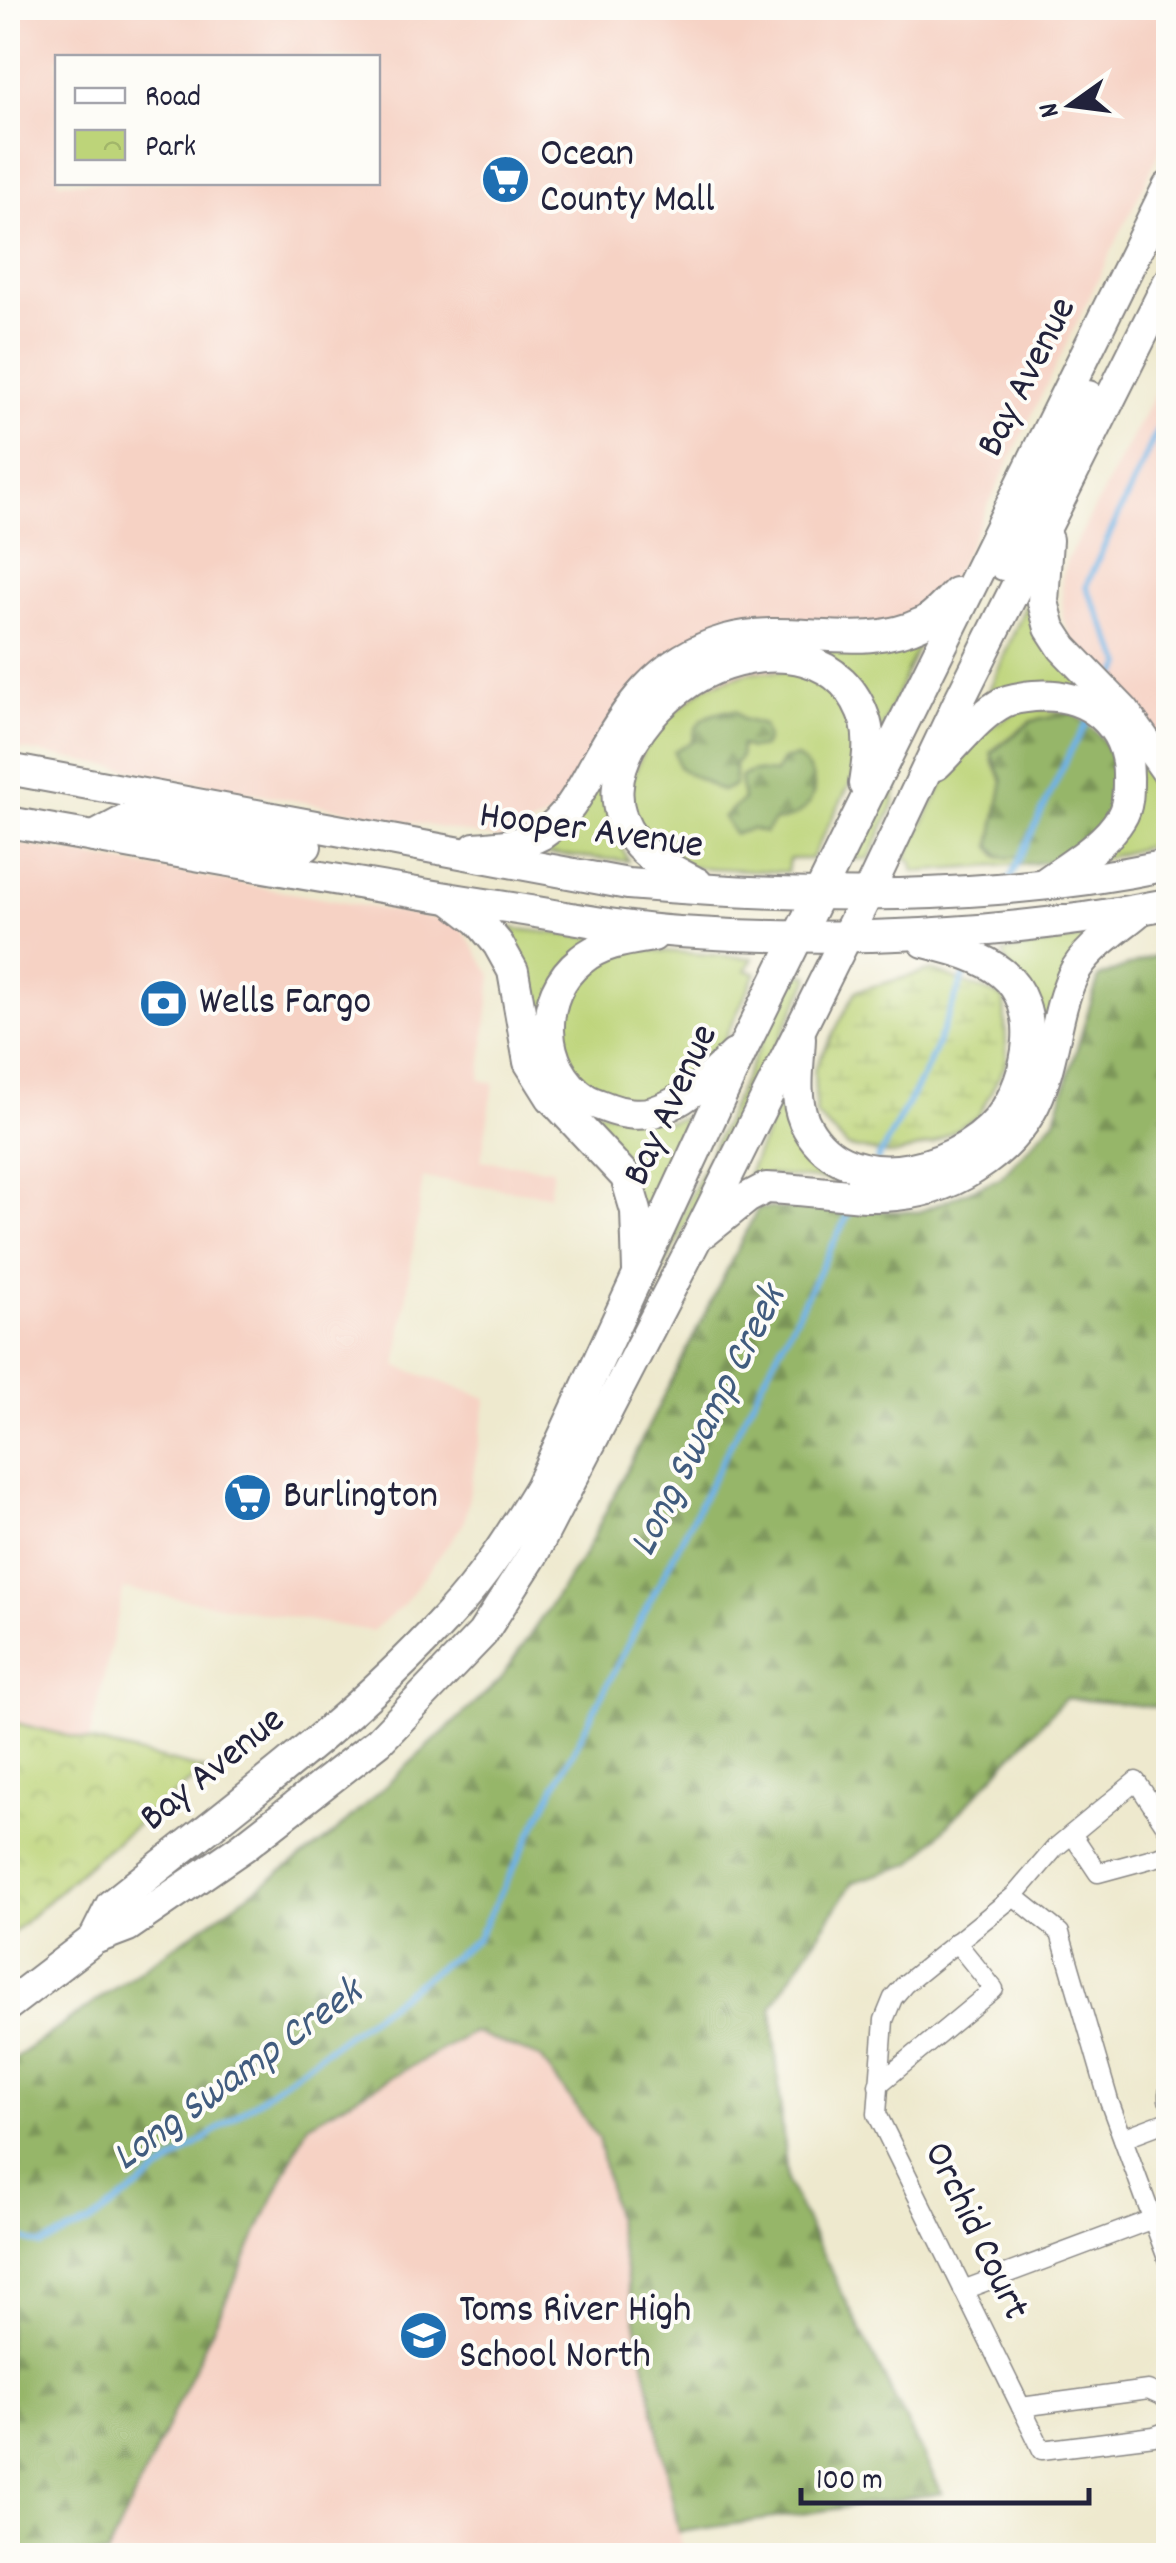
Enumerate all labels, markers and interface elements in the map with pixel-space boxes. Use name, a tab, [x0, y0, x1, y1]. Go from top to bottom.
legend	[55, 55, 380, 185]
north arrow	[1021, 55, 1121, 155]
text: Road	[145, 78, 201, 121]
text: N	[1031, 98, 1073, 121]
text: Park	[145, 128, 196, 171]
place label: Ocean County Mall	[540, 128, 715, 231]
supermarket icon: Ocean County Mall	[479, 153, 531, 205]
street label: Bay Avenue	[964, 288, 1094, 468]
street label: Hooper Avenue	[475, 789, 707, 877]
place label: Wells Fargo	[199, 976, 371, 1033]
bank icon: Wells Fargo	[138, 978, 190, 1030]
street label: Bay Avenue	[611, 1016, 735, 1196]
water label: Long Swamp Creek	[616, 1273, 806, 1568]
place label: Burlington	[283, 1470, 438, 1527]
supermarket icon: Burlington	[222, 1472, 274, 1524]
street label: Bay Avenue	[129, 1695, 299, 1847]
water label: Long Swamp Creek	[101, 1963, 380, 2189]
street label: Orchid Court	[906, 2133, 1042, 2331]
place label: Toms River High School North	[459, 2284, 691, 2387]
school or university icon: Toms River High School North	[398, 2309, 450, 2361]
scale bar	[801, 2443, 1088, 2505]
text: 100 m	[816, 2461, 883, 2504]

